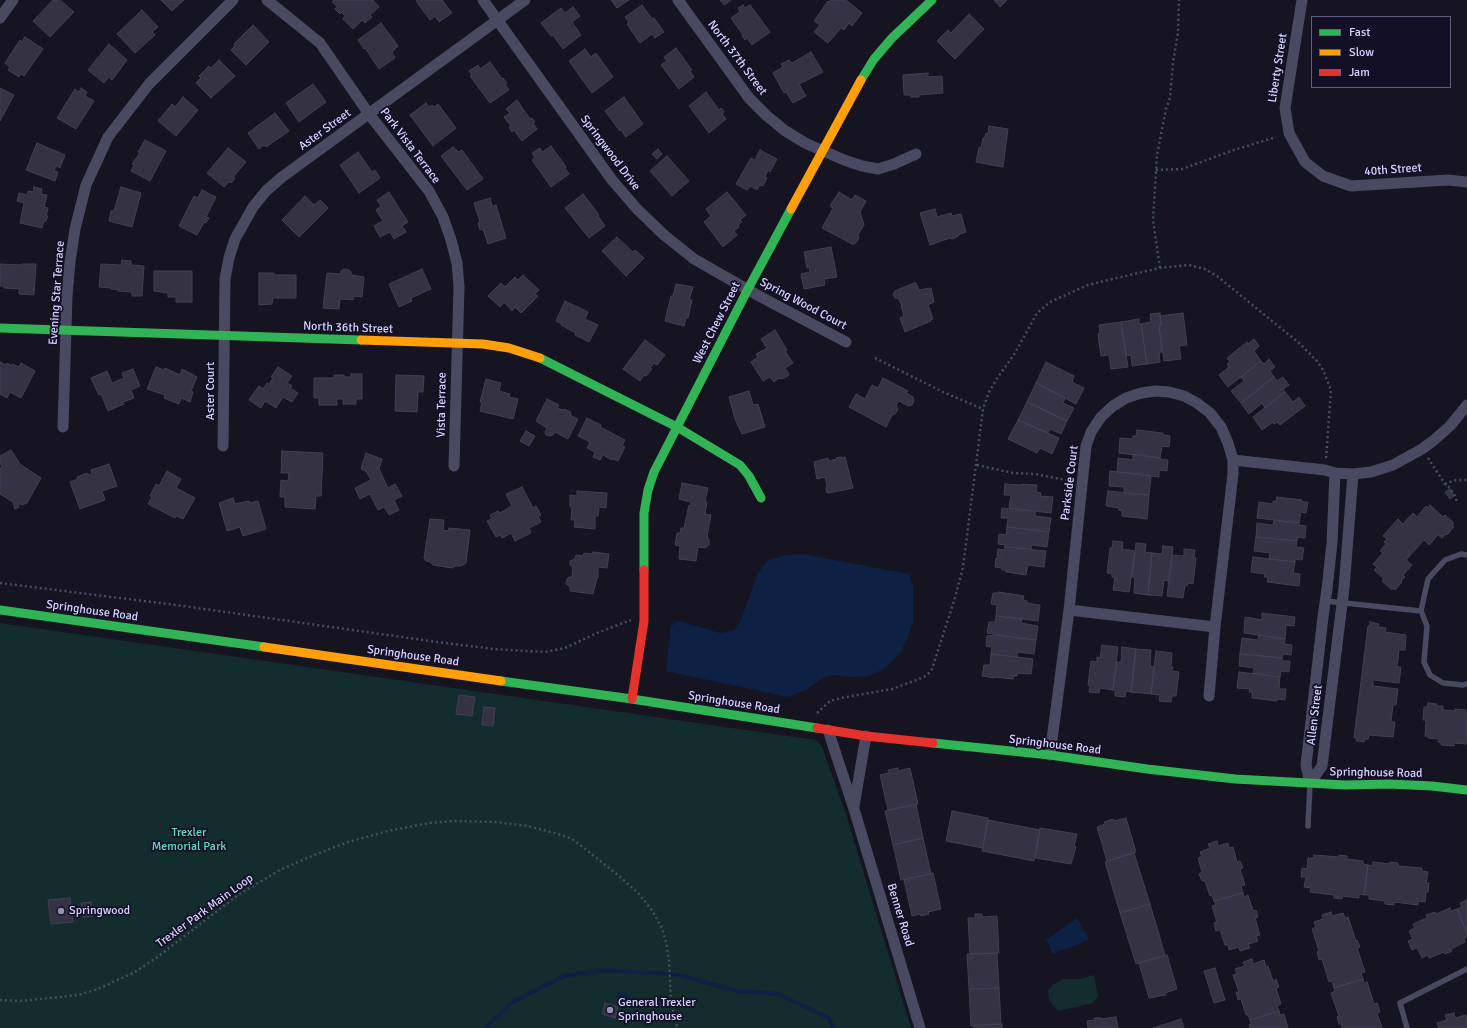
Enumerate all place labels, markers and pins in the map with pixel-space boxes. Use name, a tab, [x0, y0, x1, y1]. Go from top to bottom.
place label: Springwood	[69, 904, 130, 918]
marker: Springwood	[56, 906, 66, 916]
place label: General Trexler Springhouse	[618, 996, 696, 1024]
marker: General Trexler Springhouse	[605, 1005, 615, 1015]

